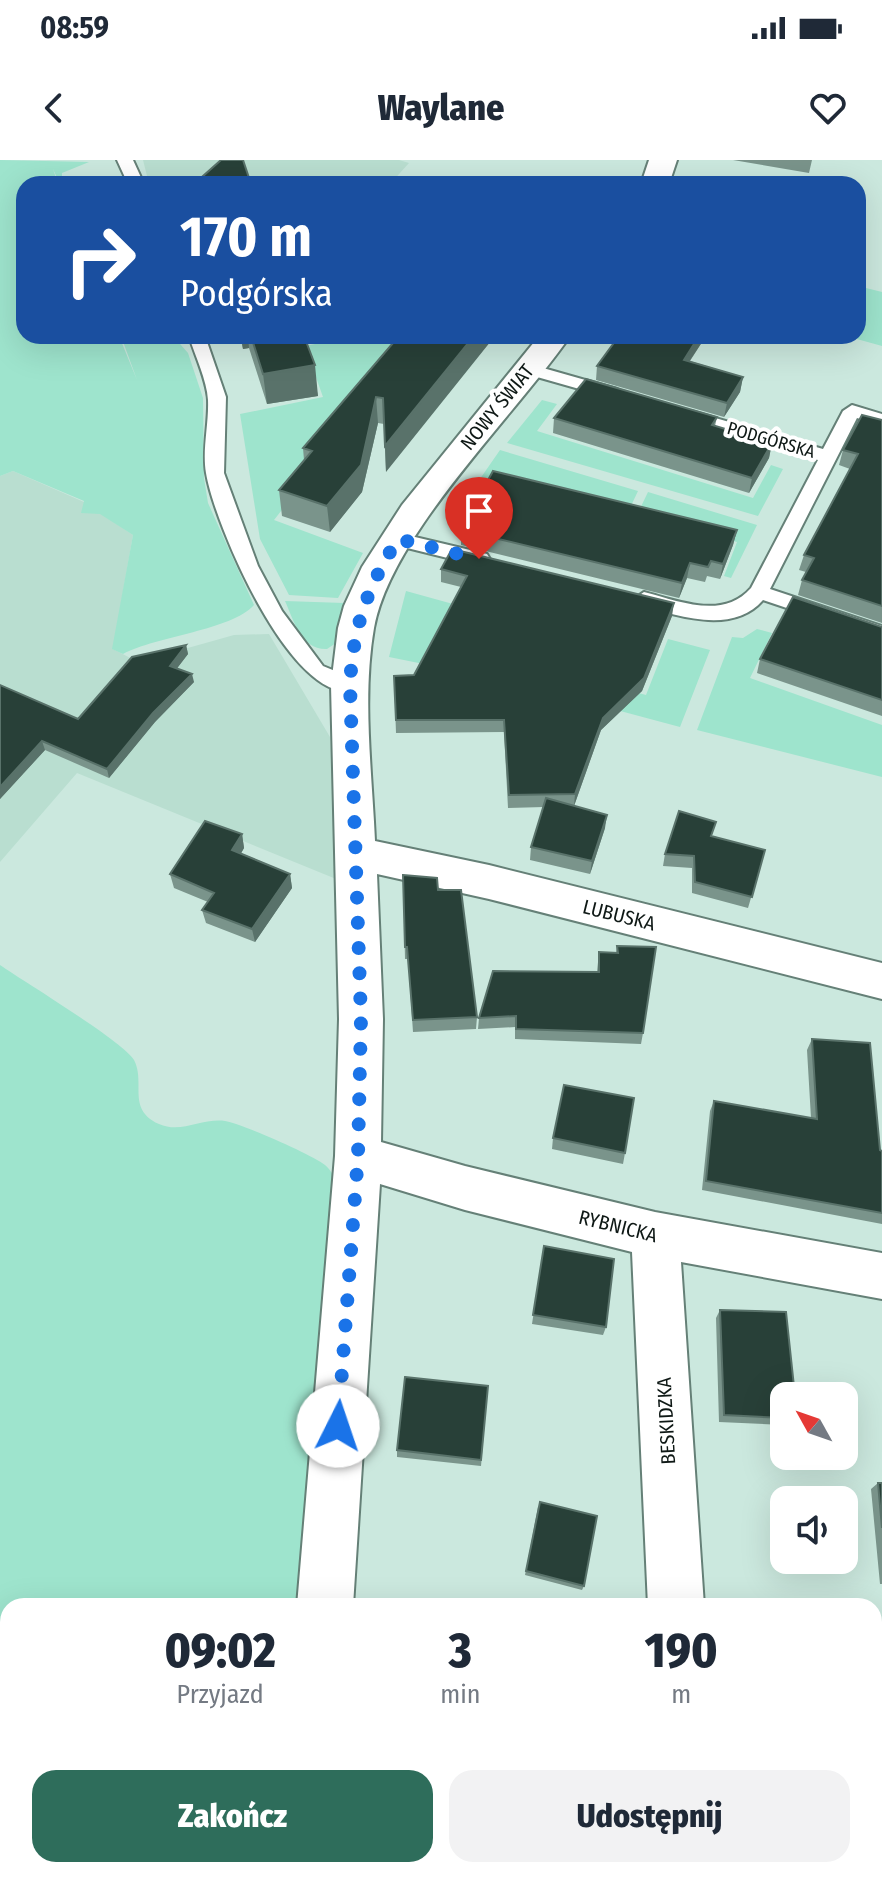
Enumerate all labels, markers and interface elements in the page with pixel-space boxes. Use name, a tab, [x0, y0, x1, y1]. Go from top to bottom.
text: 08:59	[40, 10, 109, 46]
icon: back	[32, 86, 76, 130]
text: Waylane	[378, 86, 504, 130]
icon: heart	[806, 86, 850, 130]
text: 170 m	[180, 204, 312, 271]
icon: right	[48, 208, 152, 312]
text: Podgórska	[180, 272, 333, 316]
street label: NOWY ŚWIAT	[455, 359, 539, 455]
street label: PODGÓRSKA	[725, 416, 818, 463]
pin	[445, 477, 513, 559]
icon: arrive	[457, 489, 501, 533]
street label: LUBUSKA	[580, 894, 658, 936]
street label: RYBNICKA	[576, 1205, 660, 1247]
street label: BESKIDZKA	[652, 1376, 680, 1465]
north arrow	[770, 1382, 858, 1470]
map controls	[770, 1382, 858, 1574]
position arrow	[296, 1384, 380, 1468]
button: sound	[770, 1486, 858, 1574]
text: 09:02	[164, 1622, 276, 1680]
text: 3	[449, 1622, 472, 1680]
text: 190	[645, 1622, 718, 1680]
text: Przyjazd	[177, 1679, 264, 1710]
text: min	[440, 1679, 480, 1710]
text: m	[671, 1679, 691, 1710]
button: Zakończ	[32, 1770, 433, 1862]
button: Udostępnij	[449, 1770, 850, 1862]

